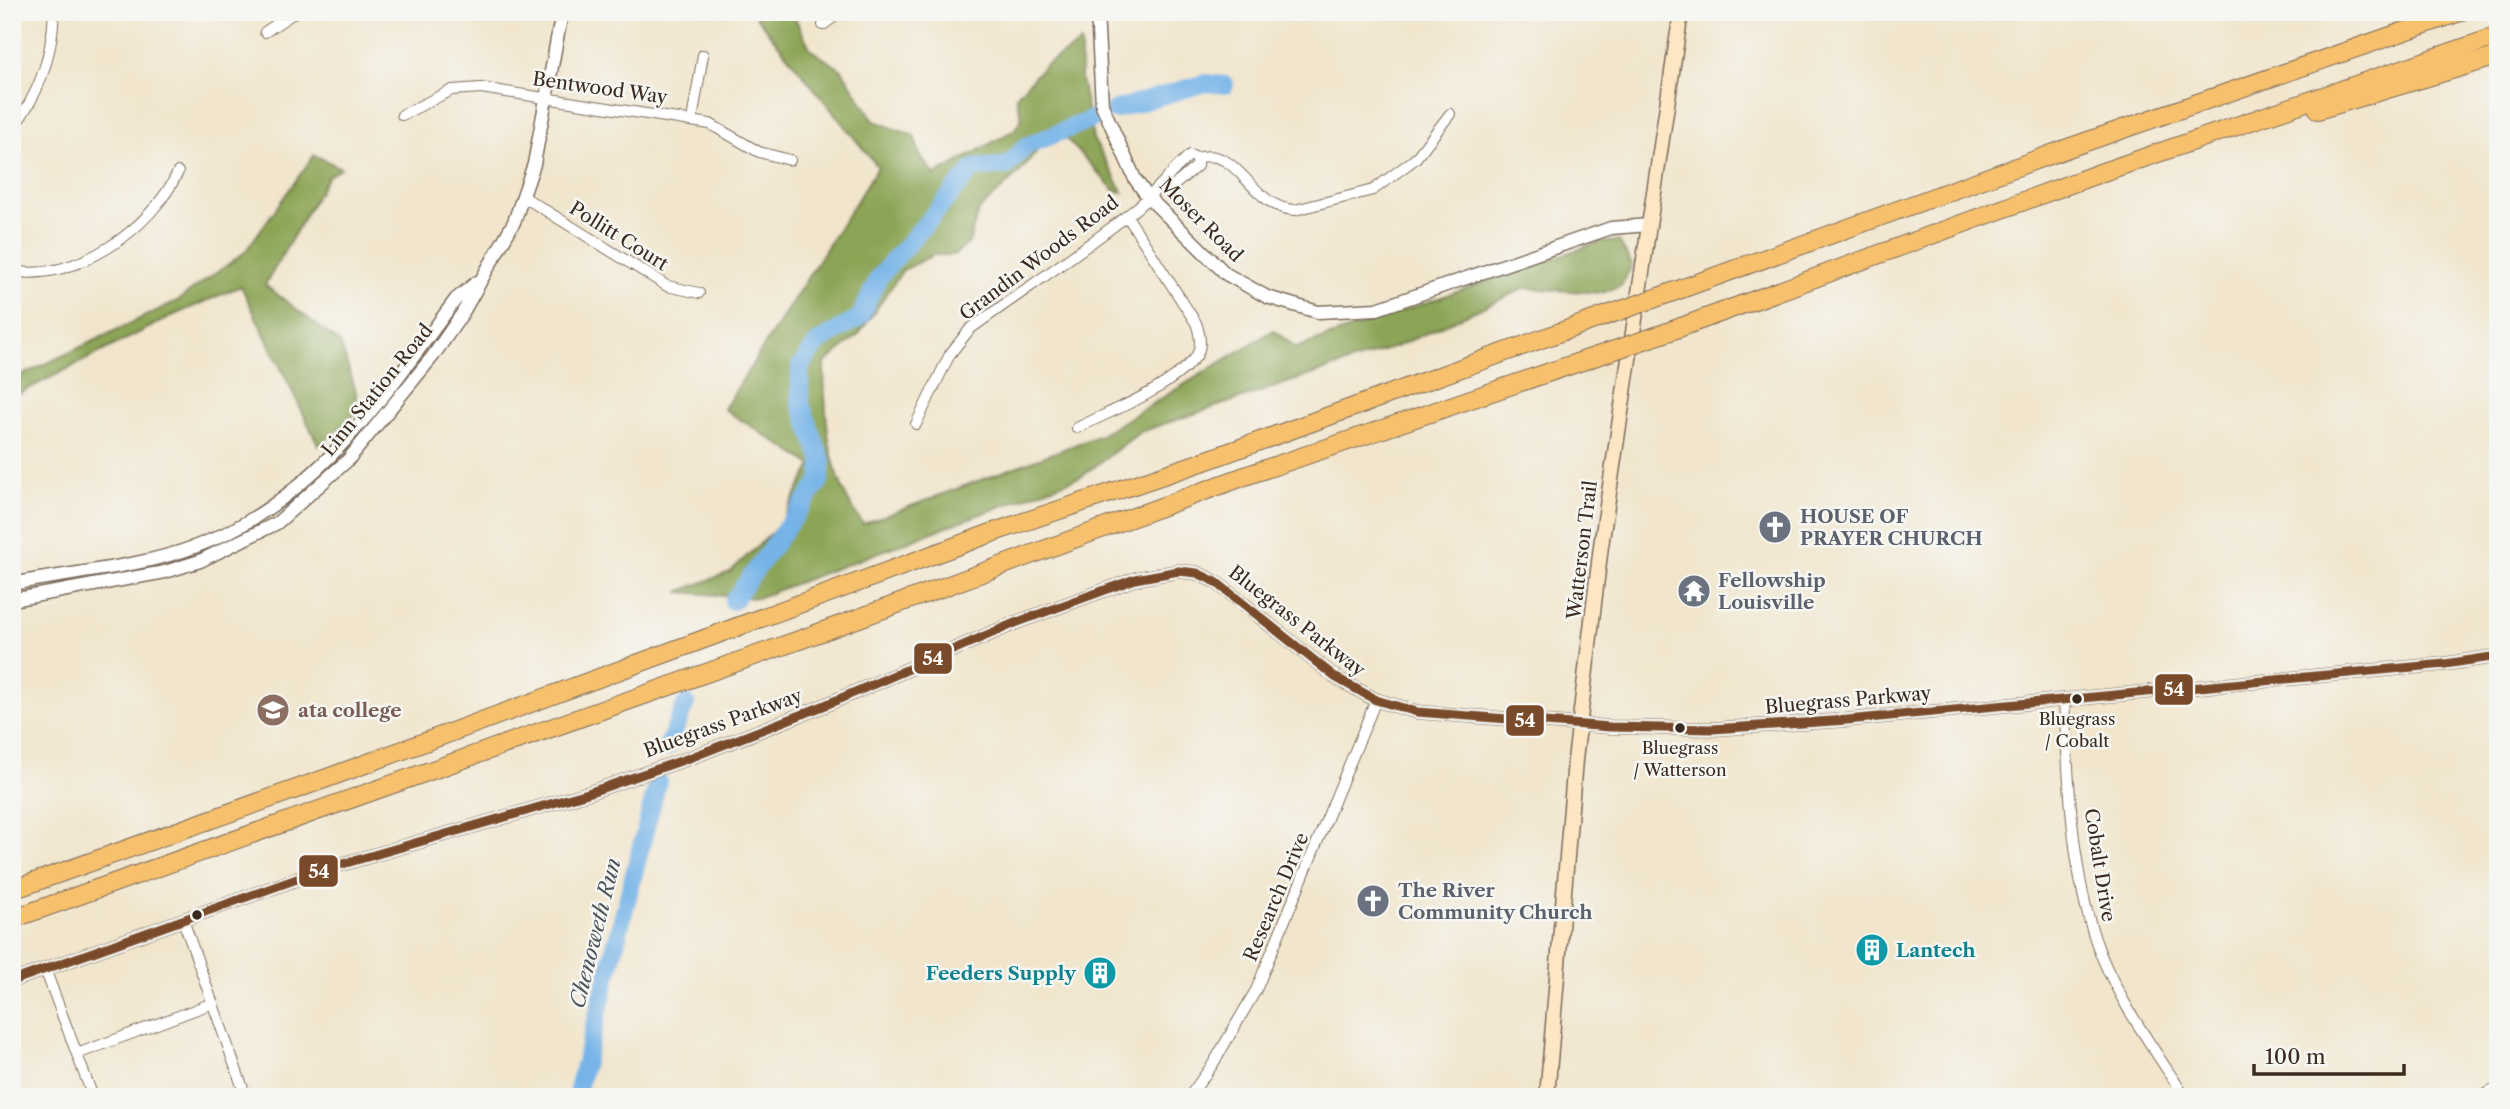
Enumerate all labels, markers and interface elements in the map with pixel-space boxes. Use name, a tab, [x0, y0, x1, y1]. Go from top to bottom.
street label: Bentwood Way	[531, 67, 669, 109]
street label: Moser Road	[1154, 173, 1248, 267]
street label: Grandin Woods Road	[955, 190, 1123, 325]
street label: Pollitt Court	[565, 197, 673, 276]
street label: Linn Station Road	[317, 319, 438, 461]
street label: Watterson Trail	[1562, 479, 1602, 622]
place label: HOUSE OF PRAYER CHURCH	[1800, 505, 1983, 550]
church icon: HOUSE OF PRAYER CHURCH	[1756, 508, 1794, 546]
street label: Bluegrass Parkway	[1224, 561, 1370, 682]
place label: Fellowship Louisville	[1718, 569, 1826, 614]
temple icon: Fellowship Louisville	[1675, 572, 1713, 610]
line badge: 54	[913, 642, 953, 675]
text: 54	[922, 647, 944, 670]
line badge: 54	[2154, 673, 2194, 706]
text: 54	[2163, 678, 2185, 701]
street label: Bluegrass Parkway	[1764, 681, 1933, 719]
street label: Bluegrass Parkway	[641, 684, 806, 762]
school or university icon: ata college	[254, 691, 292, 729]
marker: Bluegrass / Cobalt	[2070, 692, 2084, 706]
place label: ata college	[298, 699, 402, 722]
line badge: 54	[1505, 704, 1545, 737]
text: 54	[1514, 709, 1536, 732]
place label: Bluegrass / Cobalt	[2039, 709, 2115, 751]
marker: Bluegrass / Watterson	[1673, 721, 1687, 735]
place label: Bluegrass / Watterson	[1633, 738, 1727, 780]
street label: Cobalt Drive	[2080, 807, 2120, 923]
street label: Research Drive	[1239, 829, 1313, 965]
line badge: 54	[298, 854, 339, 888]
water label: Chenoweth Run	[564, 856, 626, 1010]
text: 54	[308, 860, 330, 883]
place label: The River Community Church	[1398, 879, 1592, 924]
church icon: The River Community Church	[1354, 882, 1392, 920]
unlabelled marker	[190, 908, 204, 922]
building icon: Lantech	[1853, 931, 1891, 969]
place label: Lantech	[1896, 939, 1976, 962]
building icon: Feeders Supply	[1081, 954, 1119, 992]
place label: Feeders Supply	[926, 962, 1077, 985]
scale bar	[2254, 1032, 2405, 1076]
text: 100 m	[2265, 1044, 2326, 1069]

